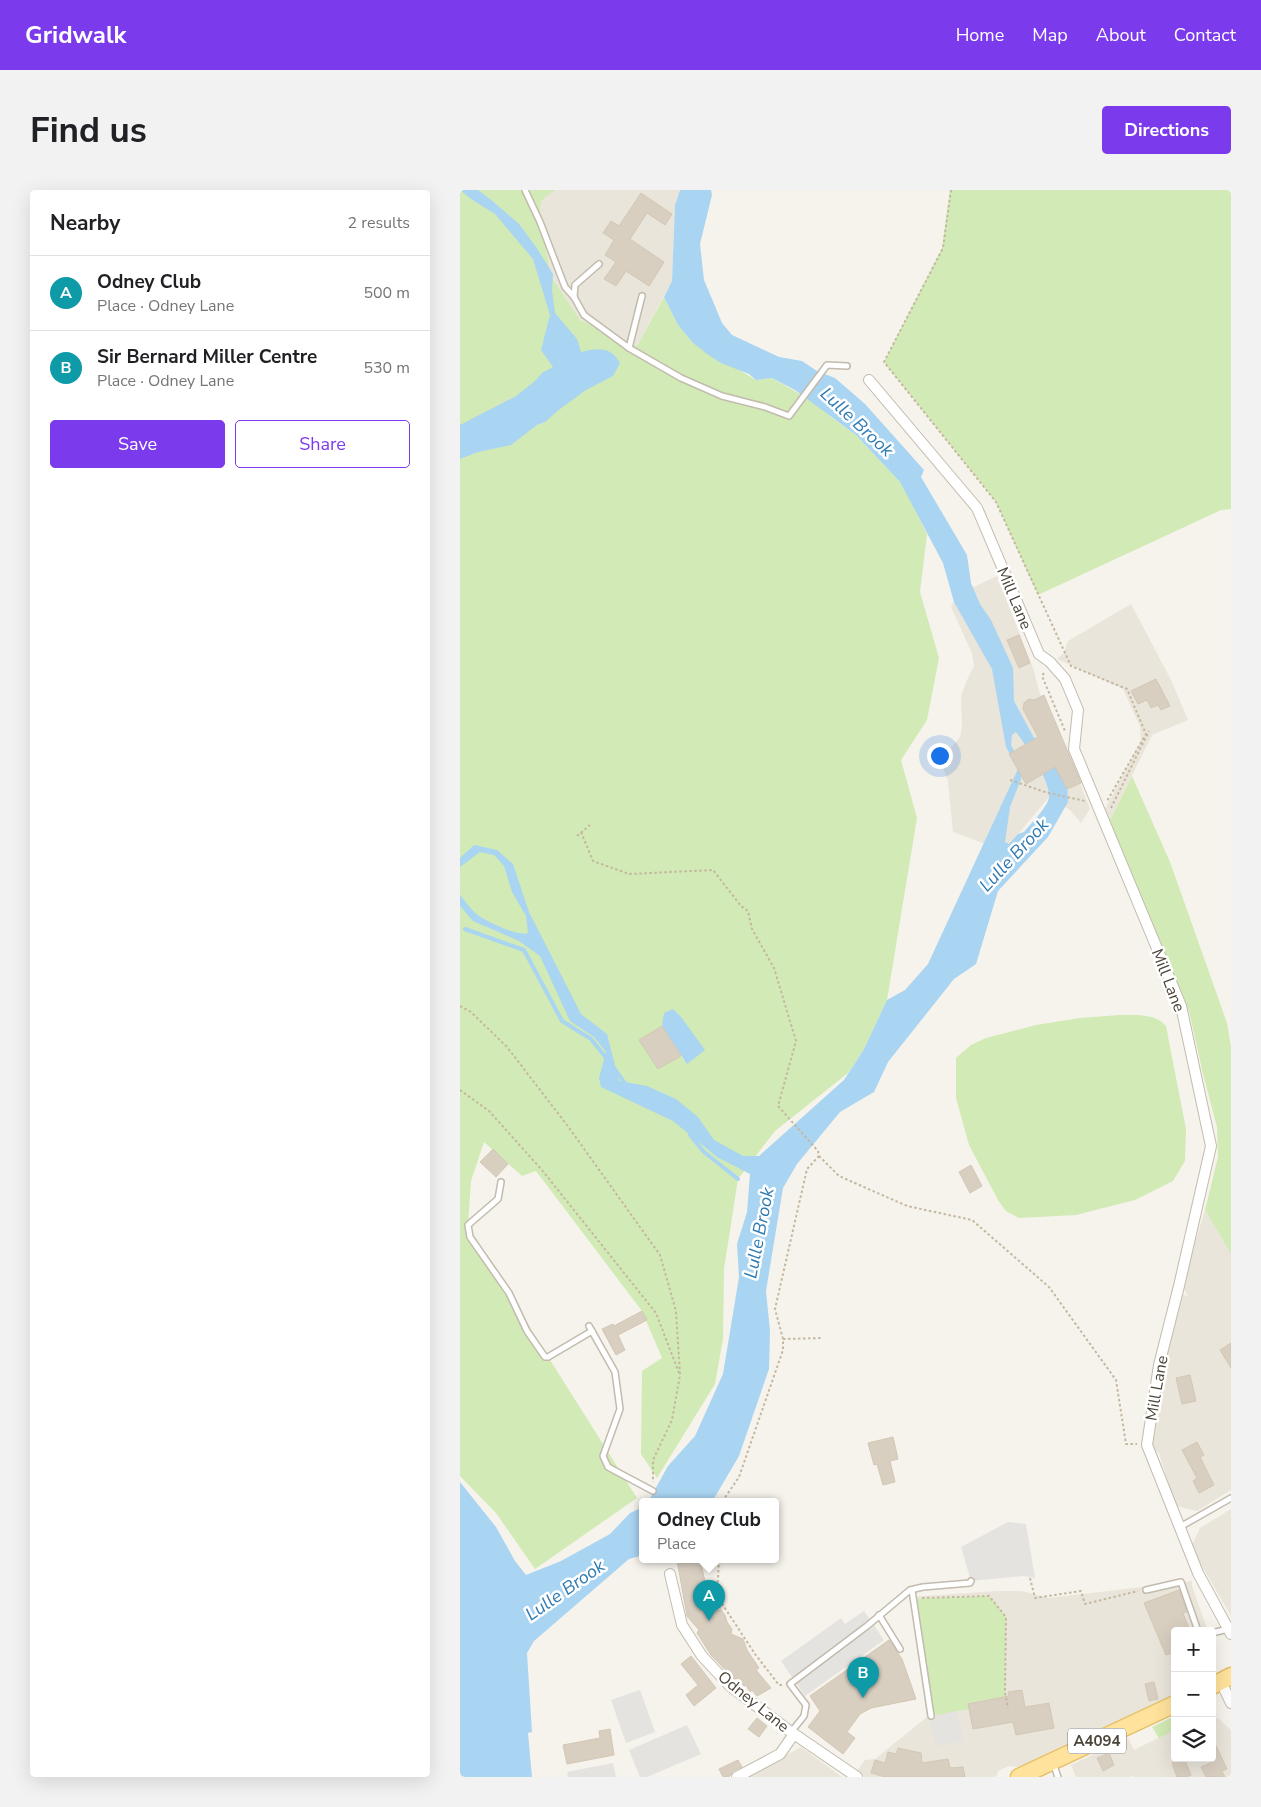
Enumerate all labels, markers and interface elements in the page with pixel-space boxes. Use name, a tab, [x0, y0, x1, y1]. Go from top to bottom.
text: Gridwalk	[25, 19, 126, 51]
text: Home	[956, 23, 1004, 47]
text: Map	[1032, 23, 1068, 47]
text: About	[1096, 23, 1146, 47]
text: Contact	[1174, 23, 1236, 47]
button: Directions	[1102, 106, 1231, 154]
text: Find us	[30, 107, 147, 154]
text: Nearby	[50, 209, 120, 237]
text: 2 results	[348, 212, 410, 234]
text: Odney Club	[97, 269, 201, 295]
text: A	[60, 282, 72, 304]
text: 500 m	[363, 282, 410, 304]
text: Place · Odney Lane	[97, 295, 234, 317]
text: Sir Bernard Miller Centre	[97, 344, 317, 370]
text: B	[60, 357, 72, 379]
text: 530 m	[363, 357, 410, 379]
text: Place · Odney Lane	[97, 370, 234, 392]
water label: Lulle Brook	[815, 382, 900, 463]
button: Save	[50, 420, 225, 468]
button: Share	[235, 420, 410, 468]
street label: Mill Lane	[991, 564, 1037, 633]
your location	[927, 743, 953, 769]
water label: Lulle Brook	[974, 812, 1055, 897]
street label: Mill Lane	[1146, 946, 1190, 1015]
water label: Lulle Brook	[738, 1185, 780, 1280]
street label: Mill Lane	[1140, 1354, 1174, 1422]
popup	[639, 1498, 779, 1563]
text: Odney Club	[657, 1507, 761, 1533]
text: Place	[657, 1533, 696, 1555]
water label: Lulle Brook	[520, 1553, 610, 1626]
pin: A	[693, 1580, 725, 1621]
map controls	[1171, 1627, 1216, 1762]
button: +	[1171, 1627, 1216, 1672]
pin: B	[847, 1657, 879, 1698]
street label: Odney Lane	[713, 1666, 794, 1737]
button: −	[1171, 1672, 1216, 1717]
button: layers	[1171, 1717, 1216, 1762]
road number: A4094	[1068, 1728, 1126, 1754]

